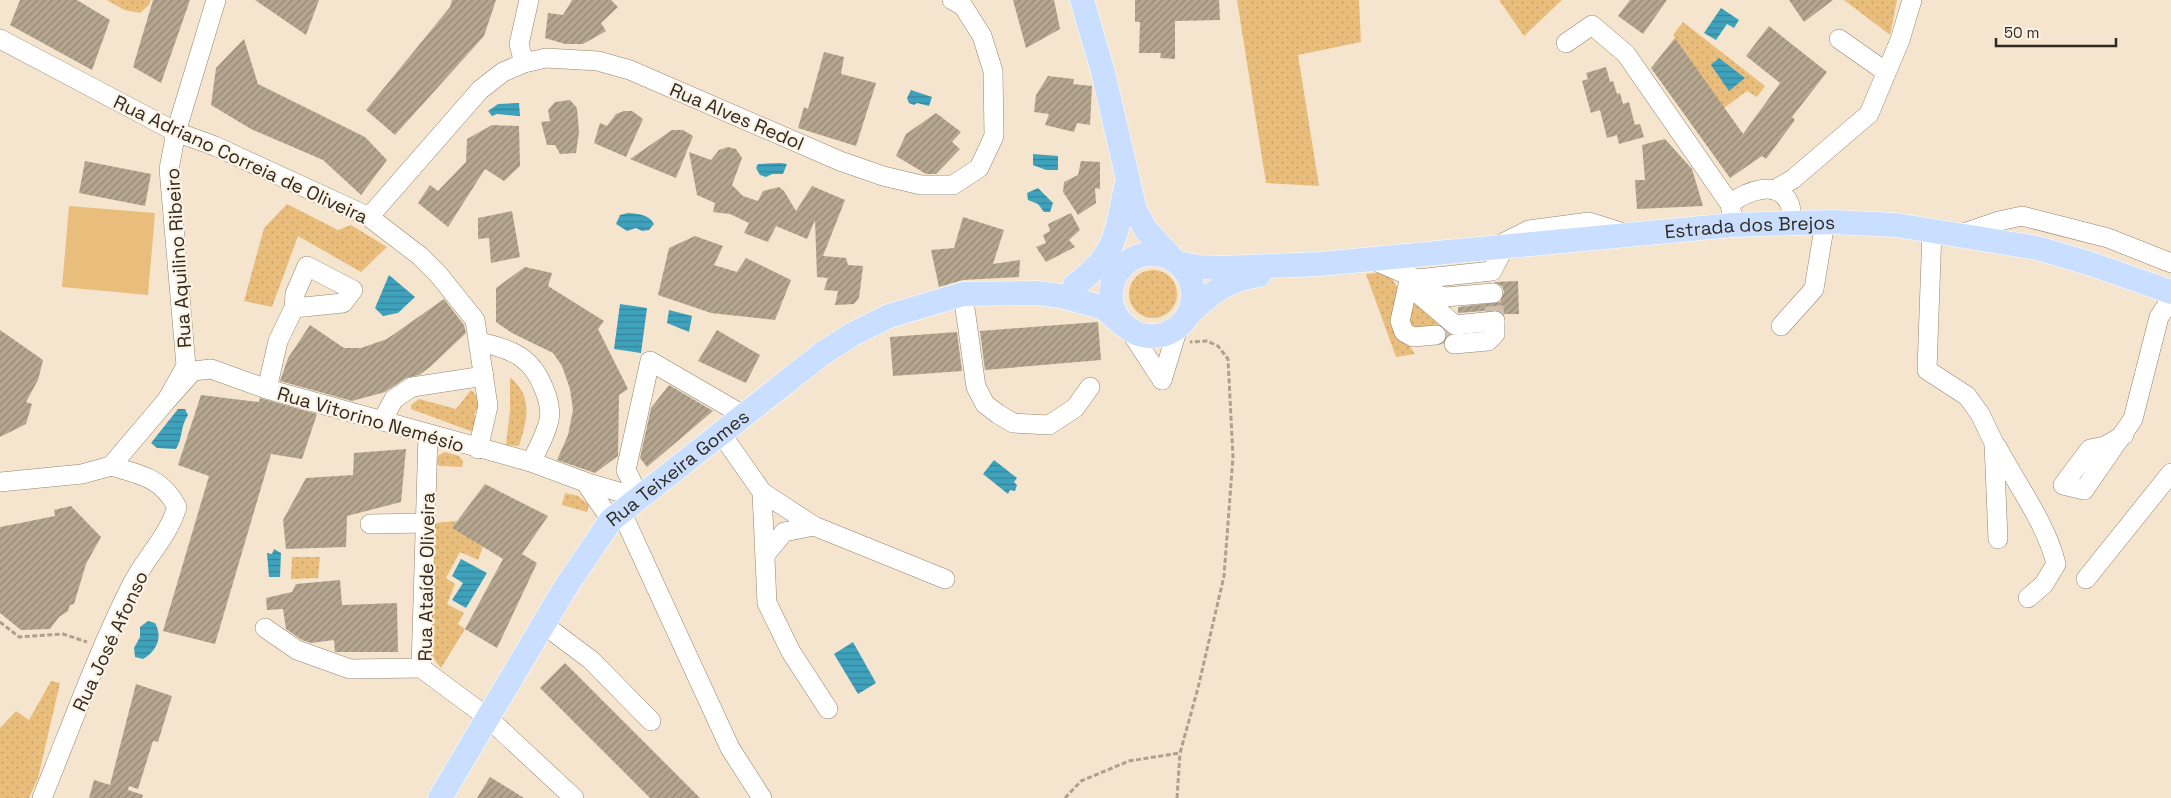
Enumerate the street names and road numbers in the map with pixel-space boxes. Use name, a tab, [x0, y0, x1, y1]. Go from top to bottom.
street label: Rua Alves Redol	[666, 77, 808, 156]
street label: Rua Adriano Correia de Oliveira	[110, 89, 372, 230]
street label: Rua Aquilino Ribeiro	[160, 167, 197, 349]
street label: Estrada dos Brejos	[1663, 210, 1835, 244]
street label: Rua Vitorino Nemésio	[274, 381, 467, 458]
street label: Rua Teixeira Gomes	[601, 404, 754, 532]
street label: Rua Ataíde Oliveira	[413, 492, 440, 662]
street label: Rua José Afonso	[67, 567, 154, 716]

